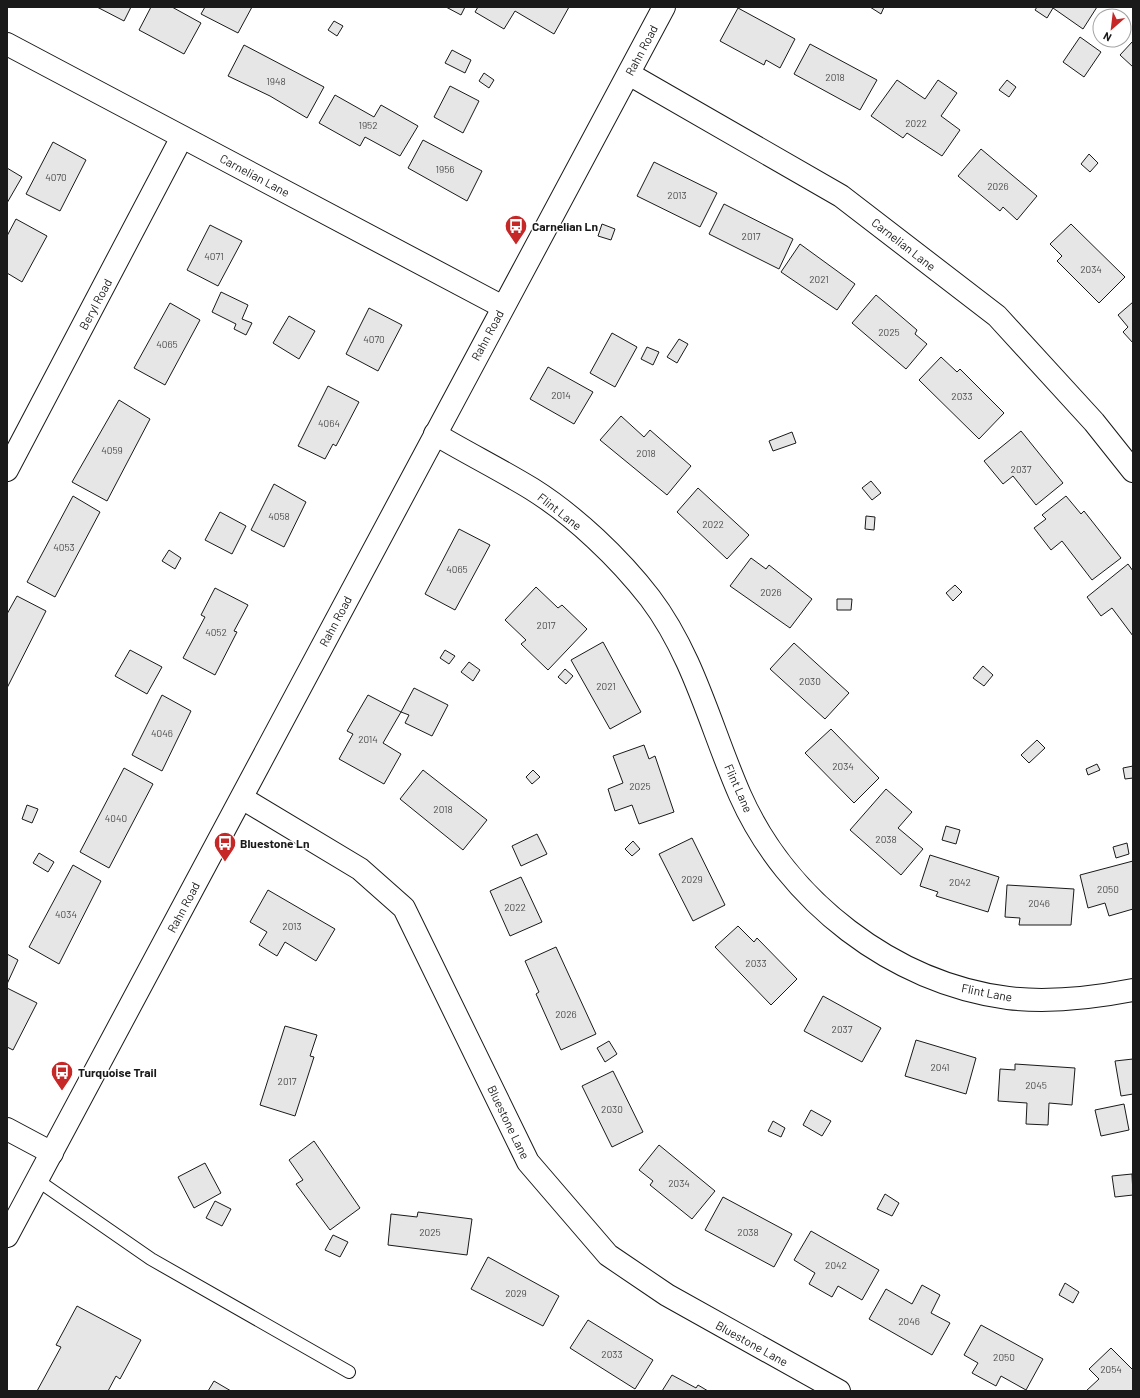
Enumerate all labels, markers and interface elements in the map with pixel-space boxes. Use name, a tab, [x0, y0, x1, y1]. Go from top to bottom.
north arrow	[1092, 8, 1132, 48]
street label: Rahn Road	[622, 22, 660, 78]
text: N	[1101, 30, 1113, 45]
house number: 2018	[825, 71, 845, 83]
house number: 1948	[266, 75, 286, 87]
house number: 2022	[905, 117, 927, 129]
house number: 1952	[358, 119, 378, 131]
street label: Carnelian Lane	[218, 151, 292, 199]
house number: 1956	[436, 163, 455, 175]
house number: 4070	[45, 171, 67, 183]
house number: 2026	[987, 180, 1009, 192]
house number: 2013	[667, 189, 687, 201]
bus stop icon: Carnelian Ln	[503, 213, 529, 246]
street label: Carnelian Lane	[869, 215, 939, 273]
place label: Carnelian Ln	[532, 219, 598, 233]
house number: 2017	[742, 230, 761, 242]
house number: 4071	[204, 250, 224, 262]
house number: 2034	[1080, 263, 1102, 275]
house number: 2021	[809, 273, 829, 285]
street label: Beryl Road	[76, 276, 114, 332]
street label: Rahn Road	[468, 307, 506, 363]
house number: 2025	[878, 326, 900, 338]
house number: 4070	[363, 333, 385, 345]
house number: 4065	[156, 338, 178, 350]
house number: 2014	[551, 389, 571, 401]
house number: 2033	[951, 390, 973, 402]
house number: 4064	[318, 417, 340, 429]
house number: 4059	[101, 444, 123, 456]
house number: 2018	[636, 447, 656, 459]
house number: 2037	[1011, 463, 1032, 475]
street label: Flint Lane	[535, 490, 585, 532]
house number: 4058	[268, 510, 290, 522]
house number: 2022	[702, 518, 724, 530]
house number: 4053	[53, 541, 75, 553]
house number: 4065	[446, 563, 468, 575]
house number: 2026	[760, 586, 782, 598]
street label: Rahn Road	[316, 593, 354, 649]
house number: 2017	[537, 619, 556, 631]
house number: 4052	[205, 626, 227, 638]
house number: 2030	[799, 675, 821, 687]
house number: 2021	[596, 680, 616, 692]
house number: 4046	[151, 727, 173, 739]
house number: 2014	[358, 733, 378, 745]
house number: 2034	[832, 760, 854, 772]
street label: Flint Lane	[722, 762, 756, 814]
house number: 2025	[629, 780, 651, 792]
house number: 2018	[433, 803, 453, 815]
house number: 4040	[105, 812, 127, 824]
bus stop icon: Bluestone Ln	[212, 830, 238, 863]
house number: 2038	[875, 833, 897, 845]
place label: Bluestone Ln	[240, 836, 309, 850]
house number: 2029	[681, 873, 703, 885]
house number: 2042	[949, 876, 971, 888]
street label: Rahn Road	[164, 879, 202, 935]
house number: 2050	[1097, 883, 1119, 895]
house number: 2046	[1028, 897, 1050, 909]
house number: 2022	[504, 901, 526, 913]
house number: 4034	[55, 908, 77, 920]
house number: 2013	[282, 920, 302, 932]
house number: 2033	[745, 957, 767, 969]
street label: Flint Lane	[960, 980, 1014, 1004]
house number: 2026	[555, 1008, 577, 1020]
house number: 2037	[832, 1023, 853, 1035]
bus stop icon: Turquoise Trail	[49, 1059, 75, 1092]
house number: 2041	[930, 1061, 950, 1073]
place label: Turquoise Trail	[78, 1065, 157, 1079]
house number: 2017	[278, 1075, 297, 1087]
house number: 2045	[1025, 1079, 1047, 1091]
street label: Bluestone Lane	[485, 1083, 533, 1161]
house number: 2030	[601, 1103, 623, 1115]
house number: 2034	[668, 1177, 690, 1189]
house number: 2025	[419, 1226, 441, 1238]
house number: 2038	[737, 1226, 759, 1238]
house number: 2042	[825, 1259, 847, 1271]
house number: 2029	[505, 1287, 527, 1299]
house number: 2046	[898, 1315, 920, 1327]
street label: Bluestone Lane	[713, 1317, 791, 1369]
house number: 2033	[601, 1348, 623, 1360]
house number: 2050	[993, 1351, 1015, 1363]
house number: 2054	[1100, 1363, 1122, 1375]

